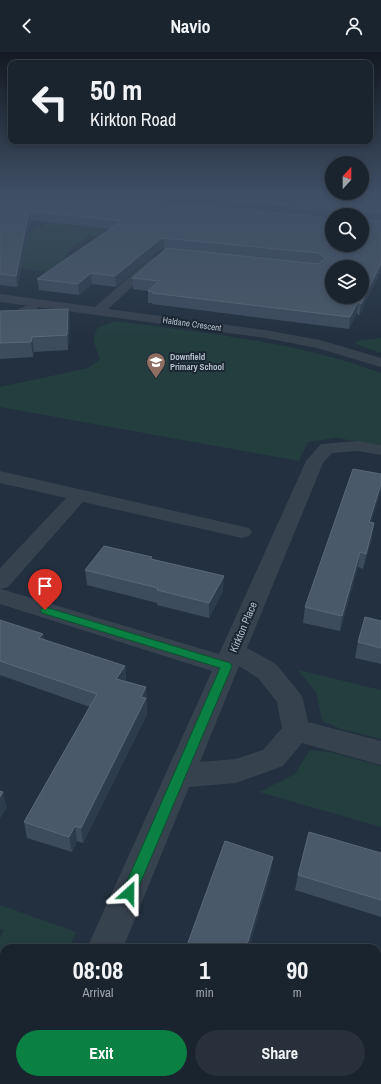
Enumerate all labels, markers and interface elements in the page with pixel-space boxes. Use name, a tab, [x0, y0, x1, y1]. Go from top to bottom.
text: Navio	[170, 14, 211, 39]
icon: back	[16, 15, 38, 37]
icon: person	[343, 15, 365, 37]
text: 50 m	[90, 71, 142, 109]
icon: left	[24, 76, 76, 128]
text: Kirkton Road	[90, 107, 176, 132]
north arrow	[325, 156, 369, 200]
map controls	[325, 156, 369, 304]
button: search	[325, 208, 369, 252]
button: layers	[325, 260, 369, 304]
street label: Haldane Crescent	[162, 314, 222, 334]
school or university icon: Downfield Primary School	[145, 351, 167, 379]
place label: Downfield Primary School	[170, 351, 224, 373]
pin	[28, 569, 62, 610]
icon: arrive	[34, 575, 56, 597]
street label: Kirkton Place	[226, 600, 260, 654]
position arrow	[108, 872, 150, 914]
text: 08:08	[73, 954, 123, 986]
text: 1	[199, 954, 210, 986]
text: 90	[286, 954, 308, 986]
text: Arrival	[83, 984, 113, 1001]
text: min	[196, 984, 214, 1001]
text: m	[293, 984, 302, 1001]
button: Exit	[16, 1030, 187, 1076]
button: Share	[195, 1030, 365, 1076]

